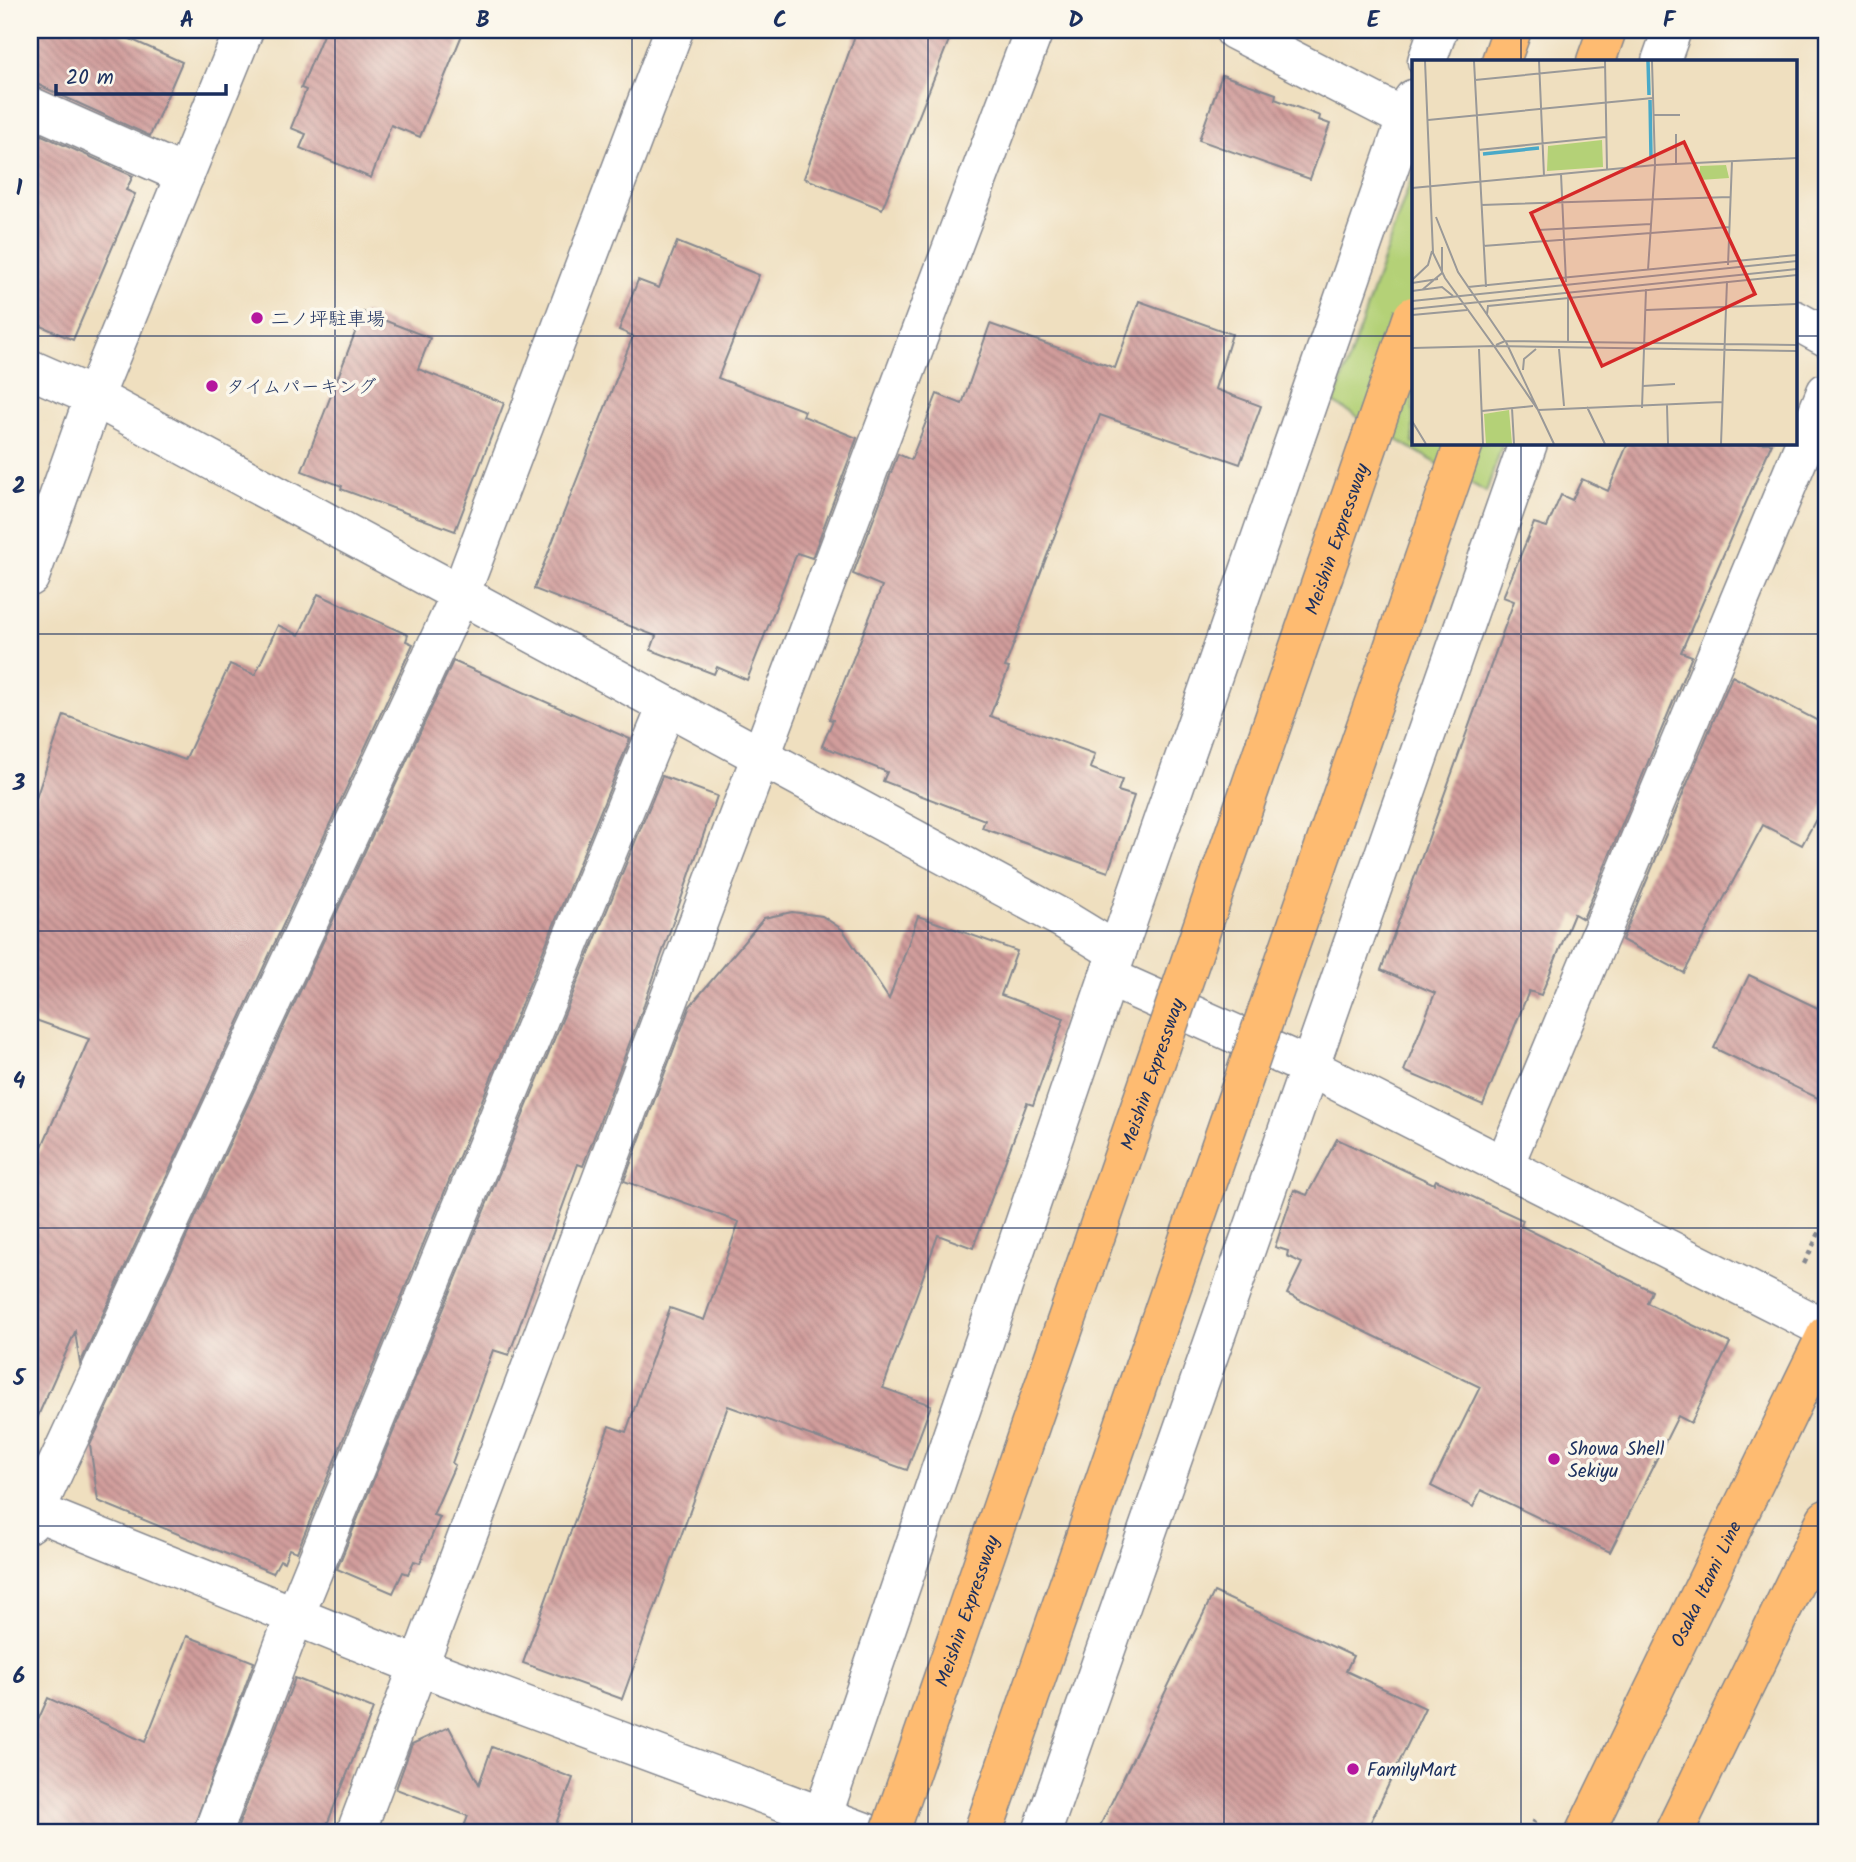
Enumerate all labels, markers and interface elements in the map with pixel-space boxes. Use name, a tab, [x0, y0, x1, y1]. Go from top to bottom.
text: A	[180, 3, 194, 39]
text: B	[476, 3, 490, 39]
text: C	[773, 3, 787, 39]
text: D	[1068, 3, 1084, 39]
text: E	[1367, 3, 1381, 39]
text: F	[1663, 3, 1677, 39]
scale bar	[56, 52, 226, 96]
inset map	[1412, 60, 1797, 444]
text: 20 m	[66, 62, 114, 95]
text: 1	[16, 171, 23, 207]
place label: 二ノ坪駐車場	[271, 305, 385, 335]
marker: 二ノ坪駐車場	[249, 310, 265, 326]
place label: タイムパーキング	[226, 373, 376, 403]
marker: タイムパーキング	[204, 378, 220, 394]
street label: Meishin Expressway	[1298, 458, 1378, 619]
text: 2	[12, 469, 26, 505]
text: 3	[12, 766, 26, 802]
street label: Meishin Expressway	[1113, 994, 1194, 1154]
text: 4	[13, 1064, 26, 1100]
text: 5	[12, 1361, 27, 1397]
place label: Showa Shell Sekiyu	[1568, 1435, 1665, 1487]
marker: Showa Shell Sekiyu	[1546, 1451, 1562, 1467]
street label: Osaka Itami Line	[1664, 1516, 1751, 1653]
street label: Meishin Expressway	[928, 1530, 1009, 1691]
text: 6	[13, 1659, 25, 1695]
place label: FamilyMart	[1367, 1756, 1457, 1786]
marker: FamilyMart	[1345, 1761, 1361, 1777]

